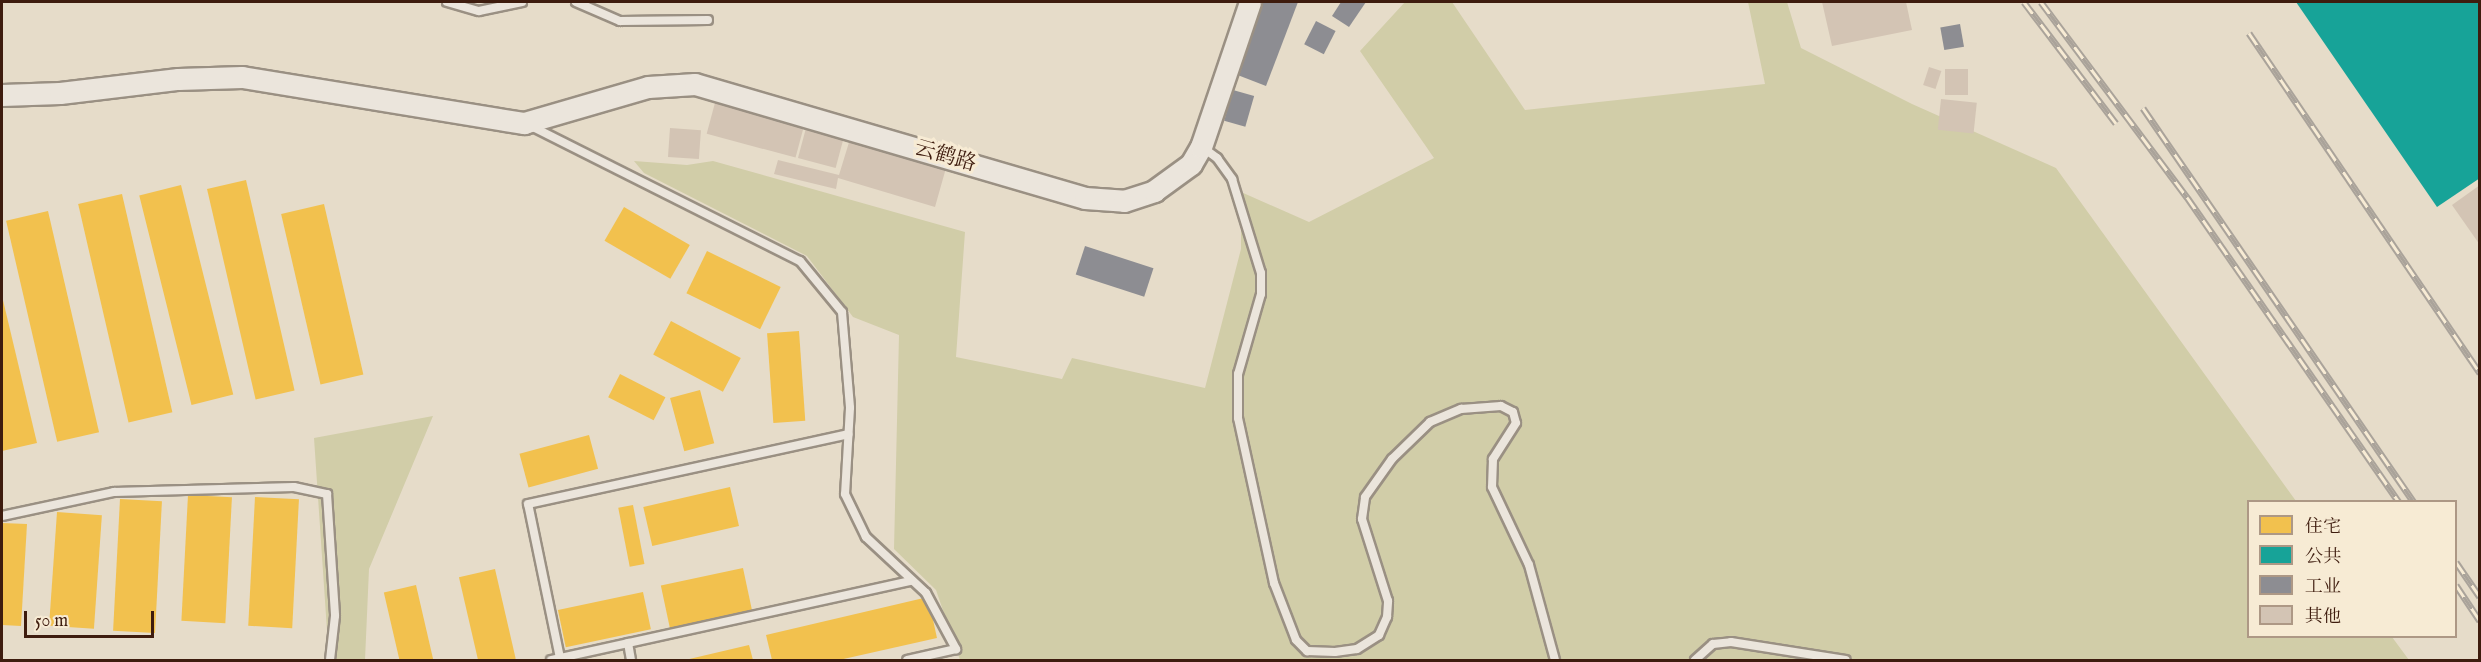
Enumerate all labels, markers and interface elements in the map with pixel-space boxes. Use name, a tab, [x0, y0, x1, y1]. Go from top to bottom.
street label: 云鹤路	[911, 136, 979, 178]
legend	[2247, 500, 2457, 638]
text: 住宅	[2305, 516, 2341, 539]
text: 公共	[2305, 546, 2341, 569]
text: 工业	[2305, 576, 2341, 599]
scale bar	[27, 599, 158, 637]
text: 其他	[2305, 606, 2341, 629]
text: 50 m	[35, 610, 68, 633]

